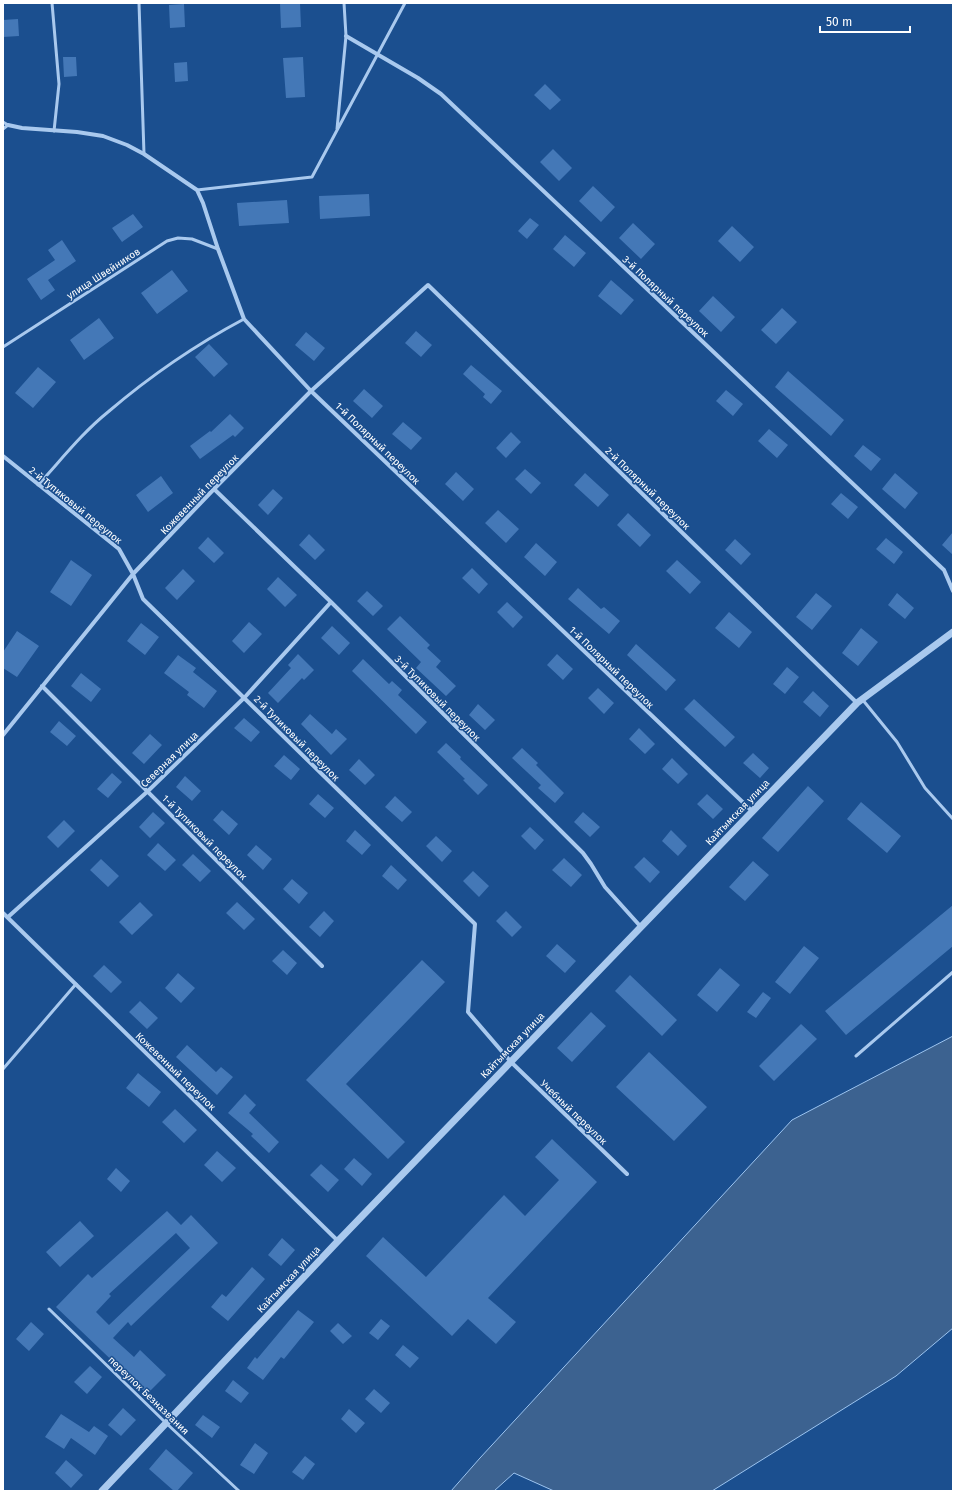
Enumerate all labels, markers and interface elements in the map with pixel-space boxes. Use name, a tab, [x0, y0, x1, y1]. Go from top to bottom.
scale bar	[820, 8, 910, 34]
text: 50 m	[826, 15, 852, 29]
street label: улица Швейников	[64, 245, 143, 302]
street label: 3-й Полярный переулок	[620, 254, 712, 340]
street label: 1-й Полярный переулок	[333, 400, 423, 488]
street label: 2-й Полярный переулок	[602, 445, 693, 533]
street label: Кожевенный переулок	[158, 451, 242, 537]
street label: 2-й Тупиковый переулок	[26, 465, 125, 547]
street label: 1-й Полярный переулок	[567, 624, 657, 712]
street label: 3-й Тупиковый переулок	[392, 653, 483, 745]
street label: 2-й Тупиковый переулок	[251, 693, 342, 785]
street label: Северная улица	[138, 729, 201, 790]
street label: Кайтымская улица	[703, 777, 772, 848]
street label: 1-й Тупиковый переулок	[159, 793, 250, 883]
street label: Кайтымская улица	[478, 1010, 547, 1081]
street label: Кожевенный переулок	[133, 1030, 219, 1114]
street label: Учебный переулок	[537, 1078, 610, 1148]
street label: Кайтымская улица	[255, 1244, 323, 1316]
street label: переулок Безназвания	[105, 1354, 191, 1437]

